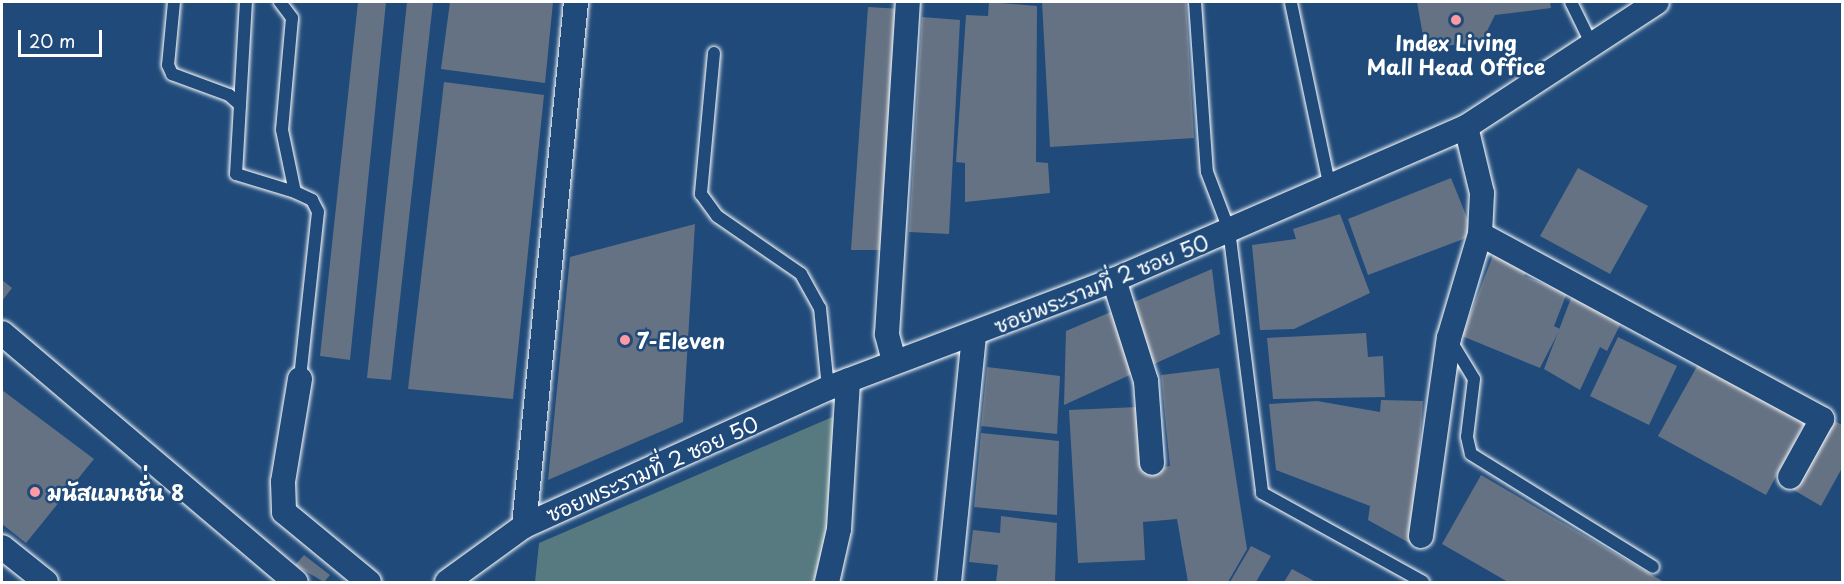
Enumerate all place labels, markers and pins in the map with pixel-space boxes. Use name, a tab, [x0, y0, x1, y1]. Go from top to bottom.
marker: Index Living Mall Head Office	[1449, 13, 1463, 27]
place label: Index Living Mall Head Office	[1366, 29, 1546, 79]
place label: 7-Eleven	[637, 327, 725, 353]
marker: 7-Eleven	[618, 333, 632, 347]
place label: มนัสแมนชั่่น 8	[47, 479, 184, 505]
marker: มนัสแมนชั่่น 8	[28, 485, 42, 499]

